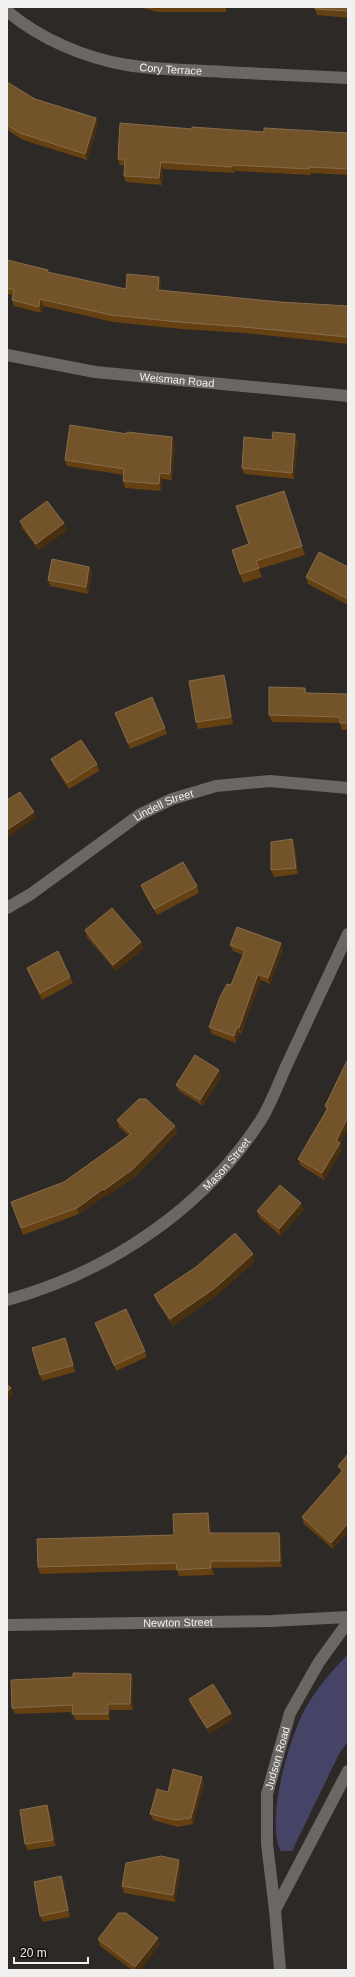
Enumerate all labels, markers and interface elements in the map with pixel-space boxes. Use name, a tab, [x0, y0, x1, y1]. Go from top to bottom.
street label: Cory Terrace	[139, 61, 202, 77]
street label: Weisman Road	[139, 370, 215, 389]
street label: Lindell Street	[131, 787, 195, 823]
street label: Mason Street	[200, 1136, 252, 1193]
street label: Newton Street	[143, 1616, 213, 1629]
street label: Judson Road	[263, 1725, 292, 1791]
scale bar	[14, 1939, 88, 1965]
text: 20 m	[20, 1946, 47, 1960]

